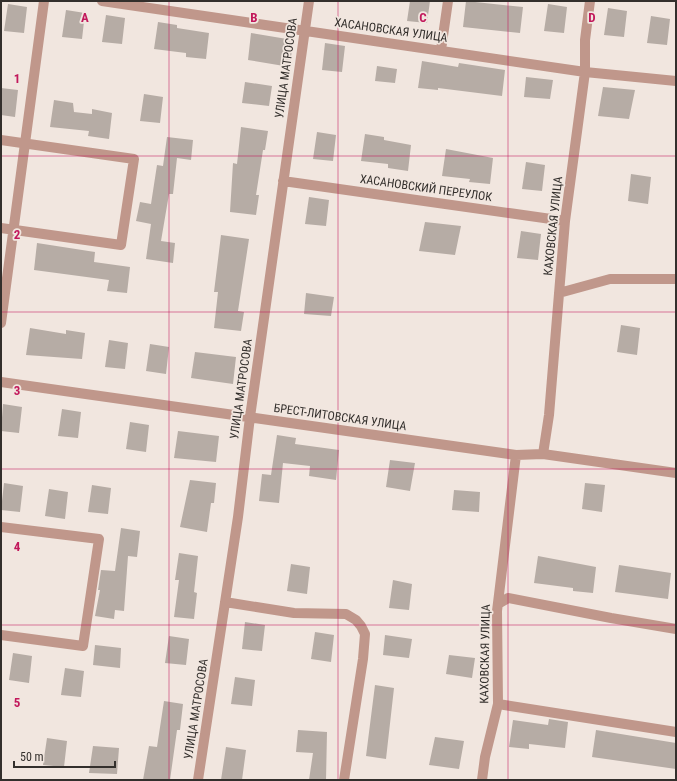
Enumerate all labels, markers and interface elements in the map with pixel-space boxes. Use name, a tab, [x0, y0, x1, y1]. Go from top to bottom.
text: A	[81, 10, 89, 25]
text: B	[250, 10, 258, 25]
text: C	[419, 10, 427, 25]
text: D	[588, 10, 596, 25]
street label: ХАСАНОВСКАЯ УЛИЦА	[334, 15, 449, 45]
street label: УЛИЦА МАТРОСОВА	[272, 17, 300, 119]
text: 1	[14, 71, 20, 86]
street label: ХАСАНОВСКИЙ ПЕРЕУЛОК	[359, 171, 493, 204]
street label: КАХОВСКАЯ УЛИЦА	[541, 176, 565, 276]
text: 2	[14, 227, 21, 242]
street label: УЛИЦА МАТРОСОВА	[227, 338, 255, 440]
text: 3	[14, 383, 20, 398]
street label: БРЕСТ-ЛИТОВСКАЯ УЛИЦА	[273, 401, 407, 433]
text: 4	[14, 539, 21, 554]
street label: КАХОВСКАЯ УЛИЦА	[477, 604, 493, 704]
street label: УЛИЦА МАТРОСОВА	[181, 658, 211, 760]
text: 5	[14, 695, 21, 710]
scale bar	[14, 743, 115, 769]
text: 50 m	[20, 750, 44, 764]

